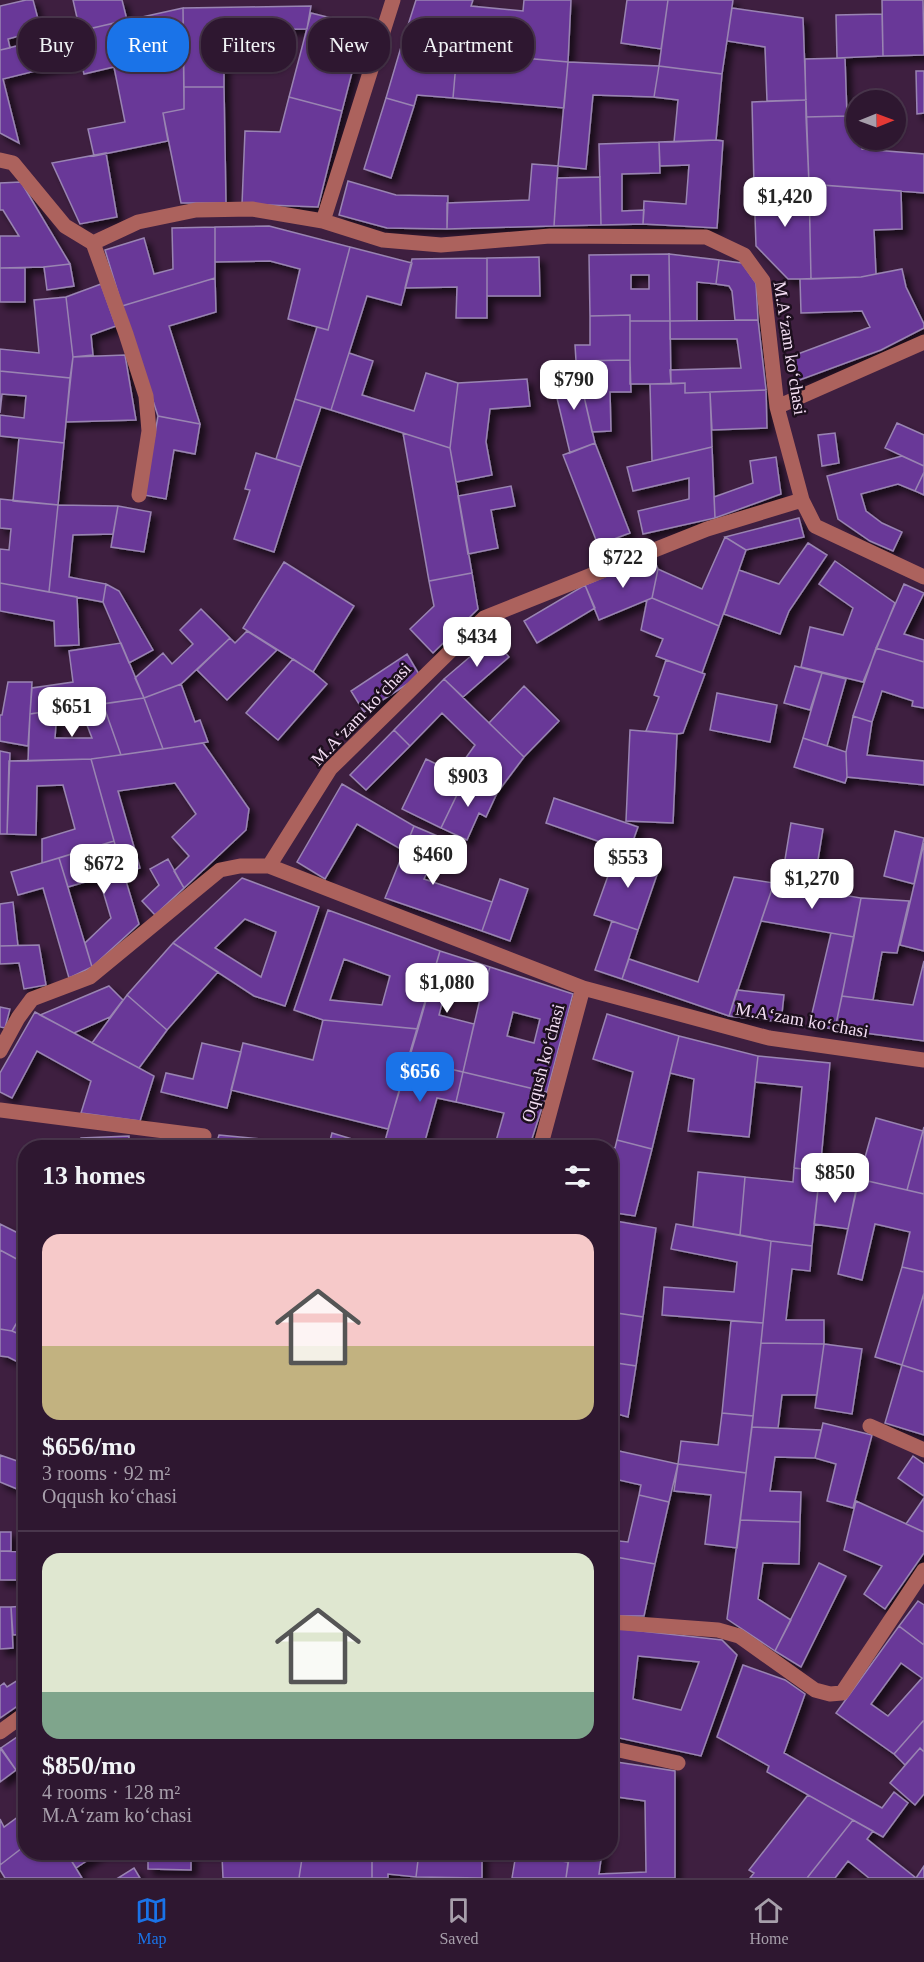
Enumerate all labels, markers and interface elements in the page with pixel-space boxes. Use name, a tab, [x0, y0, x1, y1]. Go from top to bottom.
chip: Buy	[18, 18, 95, 72]
chip: Rent	[107, 18, 189, 72]
chip: Filters	[201, 18, 296, 72]
chip: New	[308, 18, 390, 72]
chip: Apartment	[402, 18, 534, 72]
north arrow	[846, 90, 906, 150]
map controls	[846, 90, 906, 150]
pin: $1,420	[736, 177, 834, 228]
text: $1,420	[758, 185, 813, 207]
street label: M.Aʻzam koʻchasi	[770, 280, 810, 416]
pin: $790	[538, 360, 610, 411]
text: $790	[554, 368, 594, 390]
pin: $722	[587, 538, 659, 589]
text: $722	[603, 546, 643, 568]
pin: $434	[441, 617, 513, 668]
text: $434	[457, 625, 497, 647]
street label: M.Aʻzam koʻchasi	[307, 659, 415, 769]
pin: $651	[36, 687, 108, 738]
text: $651	[52, 695, 92, 717]
pin: $903	[432, 757, 504, 808]
text: $903	[448, 765, 488, 787]
pin: $460	[397, 835, 469, 886]
pin: $553	[592, 838, 664, 889]
text: $460	[413, 843, 453, 865]
pin: $672	[68, 844, 140, 895]
text: $553	[608, 846, 648, 868]
text: $672	[84, 852, 124, 874]
pin: $1,270	[763, 859, 861, 910]
text: $1,270	[785, 867, 840, 889]
pin: $1,080	[398, 963, 496, 1014]
text: $1,080	[420, 971, 475, 993]
street label: M.Aʻzam koʻchasi	[734, 998, 870, 1042]
street label: Oqqush koʻchasi	[518, 1002, 568, 1124]
pin: $656	[384, 1052, 456, 1103]
text: $656	[400, 1060, 440, 1082]
pin: $850	[799, 1153, 871, 1204]
icon: filters	[561, 1160, 594, 1193]
text: 13 homes	[42, 1161, 145, 1190]
text: $850	[815, 1161, 855, 1183]
icon: home	[264, 1273, 372, 1381]
text: $656/mo	[42, 1432, 136, 1461]
text: 3 rooms · 92 m²	[42, 1462, 170, 1484]
text: Oqqush koʻchasi	[42, 1485, 177, 1507]
icon: home	[264, 1592, 372, 1700]
text: $850/mo	[42, 1751, 136, 1780]
text: 4 rooms · 128 m²	[42, 1781, 180, 1803]
text: M.Aʻzam koʻchasi	[42, 1804, 192, 1826]
tab: Map	[135, 1894, 168, 1948]
tab: Saved	[439, 1894, 478, 1948]
tab: Home	[749, 1894, 789, 1948]

